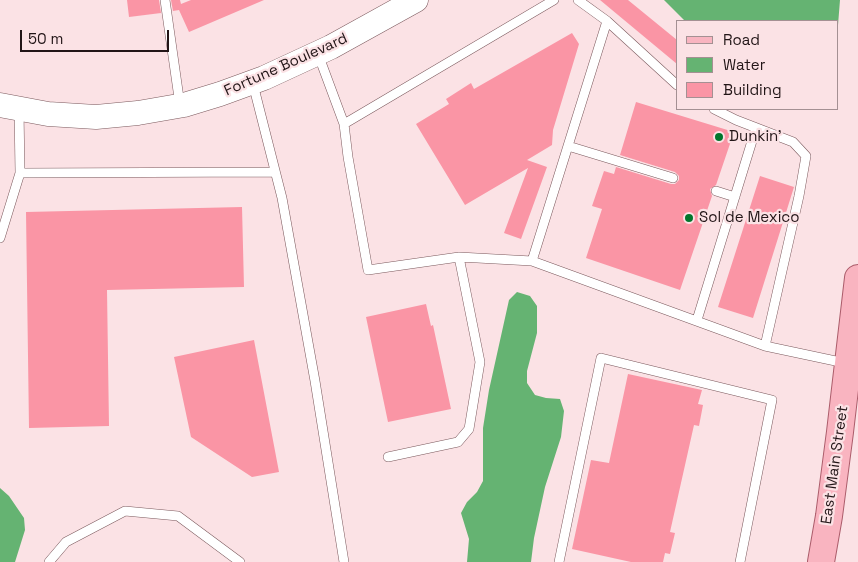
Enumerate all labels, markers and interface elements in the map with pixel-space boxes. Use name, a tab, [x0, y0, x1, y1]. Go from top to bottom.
scale bar	[22, 20, 171, 52]
legend	[676, 20, 838, 110]
text: 50 m	[28, 29, 63, 48]
street label: Fortune Boulevard	[222, 30, 350, 100]
text: Road	[723, 30, 760, 49]
text: Water	[723, 55, 765, 74]
text: Building	[723, 80, 782, 99]
place label: Dunkin'	[729, 128, 782, 146]
marker: Dunkin'	[713, 131, 725, 143]
place label: Sol de Mexico	[699, 209, 800, 227]
marker: Sol de Mexico	[683, 212, 695, 224]
street label: East Main Street	[818, 404, 852, 526]

